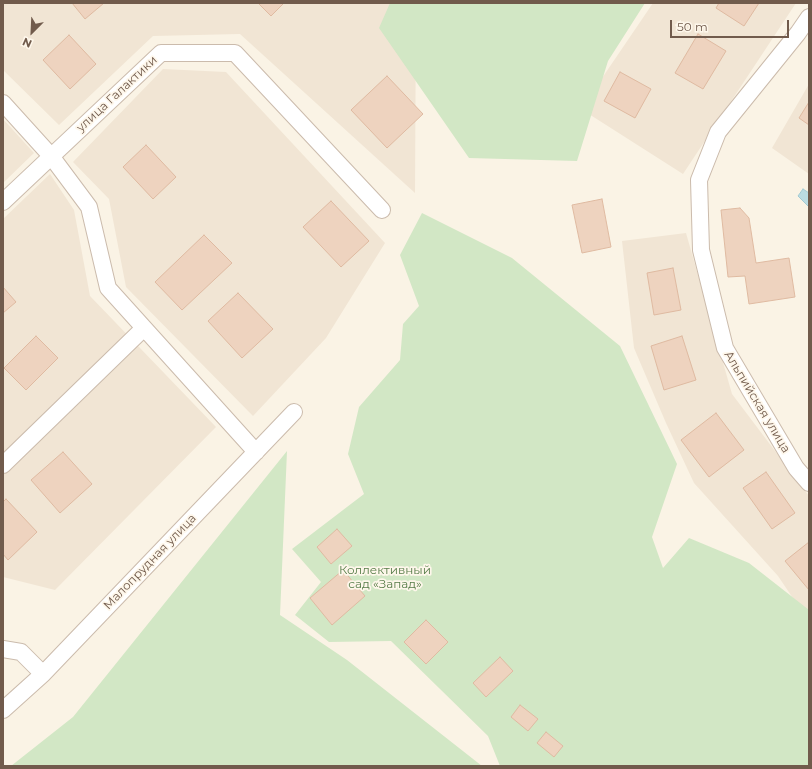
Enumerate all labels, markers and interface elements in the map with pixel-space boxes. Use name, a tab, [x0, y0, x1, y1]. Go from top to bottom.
north arrow	[12, 12, 52, 52]
scale bar	[672, 12, 791, 38]
text: 50 m	[677, 19, 708, 34]
text: N	[20, 35, 34, 51]
street label: улица Галактики	[74, 53, 160, 135]
street label: Альпийская улица	[721, 348, 793, 456]
street label: Малопрудная улица	[101, 511, 199, 613]
park label: Коллективный сад «Запад»	[339, 563, 431, 591]

